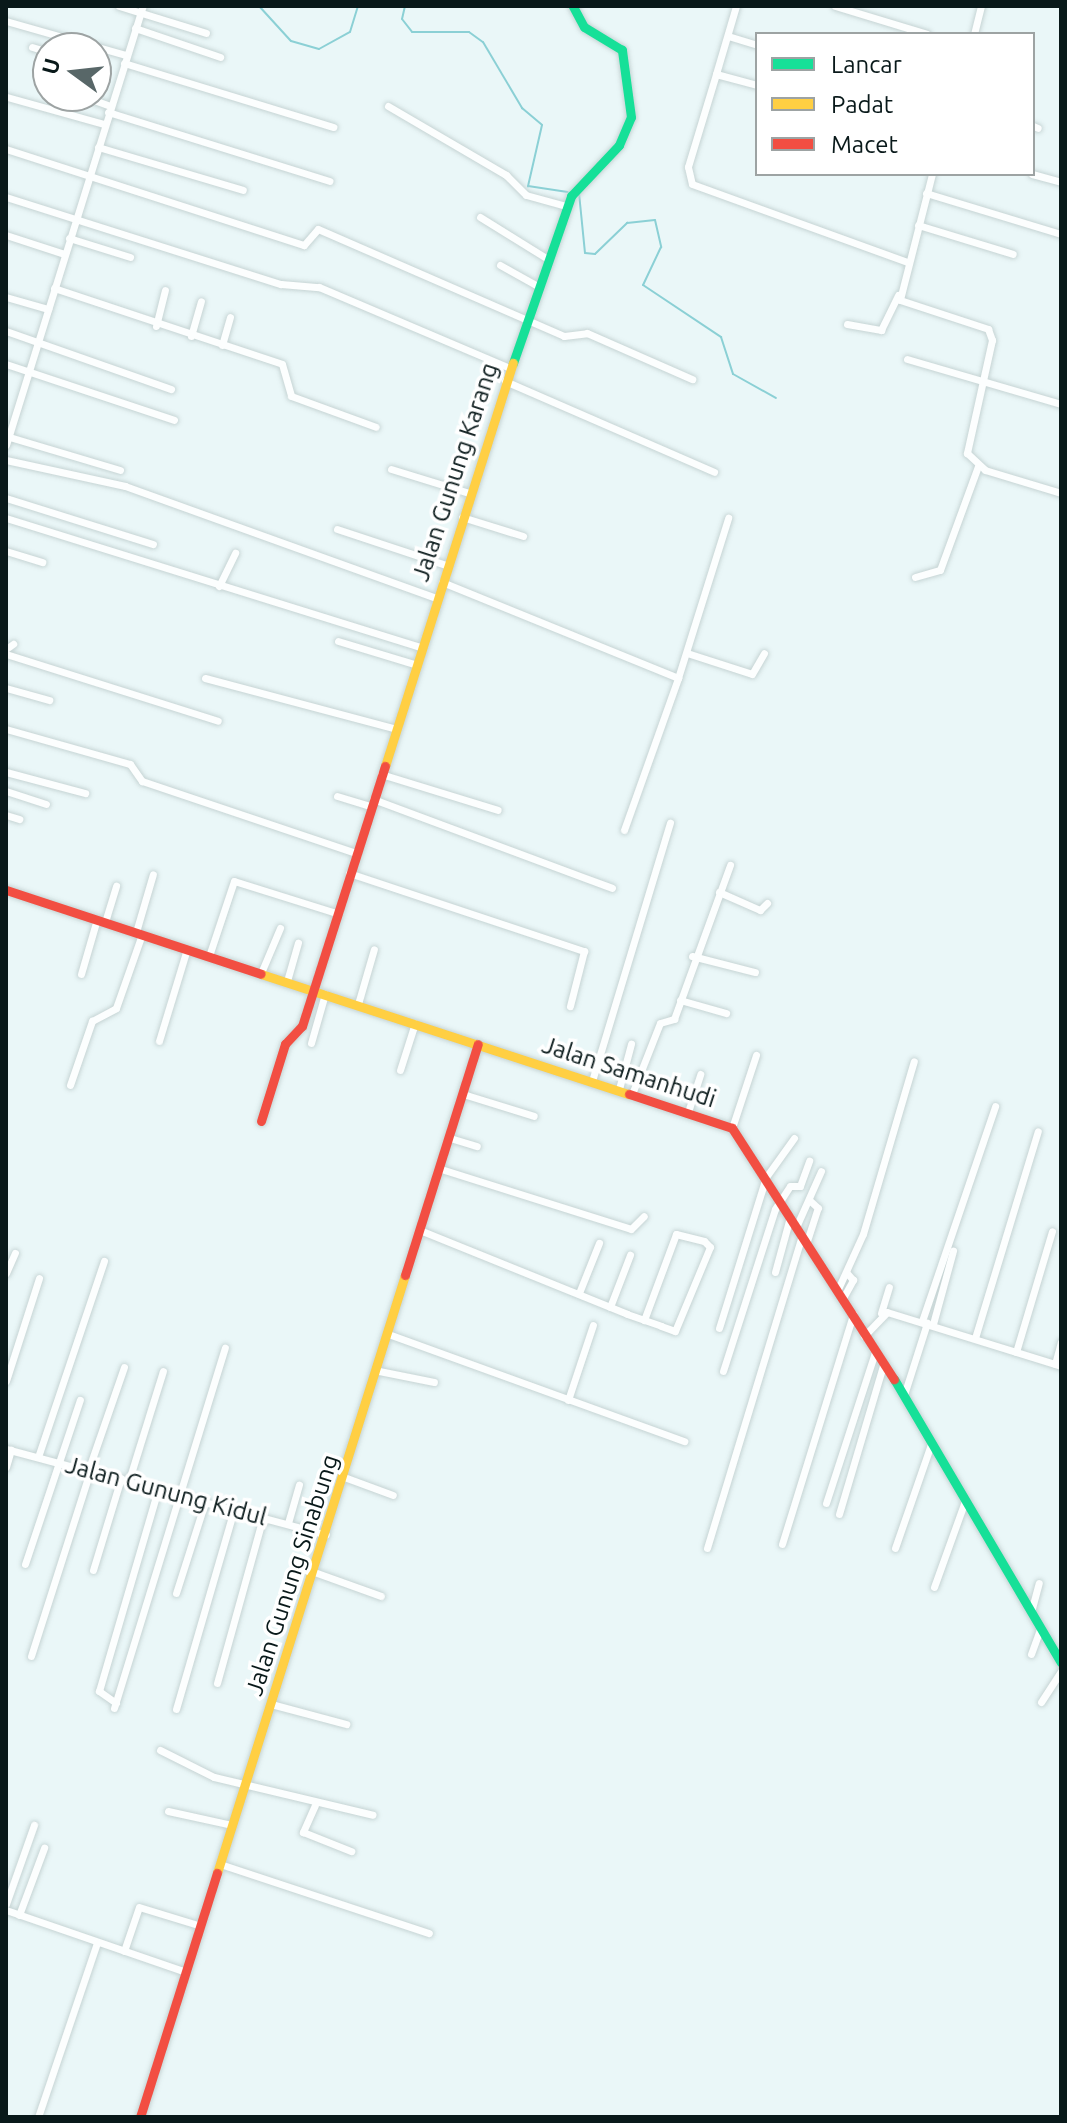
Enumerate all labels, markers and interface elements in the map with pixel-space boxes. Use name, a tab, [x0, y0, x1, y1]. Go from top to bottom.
north arrow	[32, 32, 112, 112]
legend	[755, 32, 1035, 176]
text: Lancar	[831, 51, 902, 78]
text: U	[36, 55, 64, 77]
text: Padat	[831, 91, 893, 118]
text: Macet	[831, 131, 898, 158]
street label: Jalan Gunung Karang	[406, 359, 504, 585]
street label: Jalan Samanhudi	[538, 1030, 720, 1114]
street label: Jalan Gunung Kidul	[62, 1450, 270, 1532]
street label: Jalan Gunung Sinabung	[239, 1451, 345, 1699]

